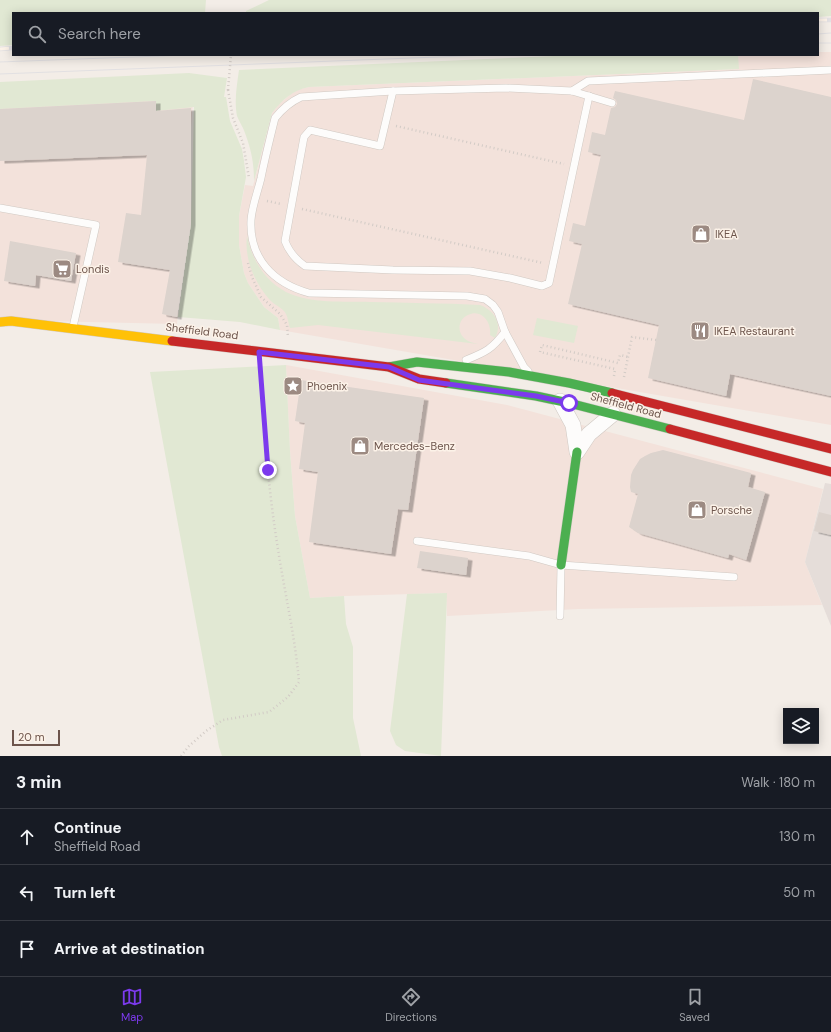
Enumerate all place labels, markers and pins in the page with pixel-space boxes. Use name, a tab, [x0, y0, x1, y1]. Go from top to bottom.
shop icon: IKEA	[690, 223, 712, 245]
place label: IKEA	[715, 227, 738, 241]
supermarket icon: Londis	[51, 258, 73, 280]
place label: Londis	[76, 262, 109, 276]
restaurant icon: IKEA Restaurant	[689, 320, 711, 342]
place label: IKEA Restaurant	[714, 324, 794, 338]
place icon: Phoenix	[282, 375, 304, 397]
place label: Phoenix	[307, 379, 347, 393]
shop icon: Mercedes-Benz	[349, 435, 371, 457]
place label: Mercedes-Benz	[374, 439, 455, 453]
shop icon: Porsche	[686, 499, 708, 521]
place label: Porsche	[711, 503, 752, 517]

